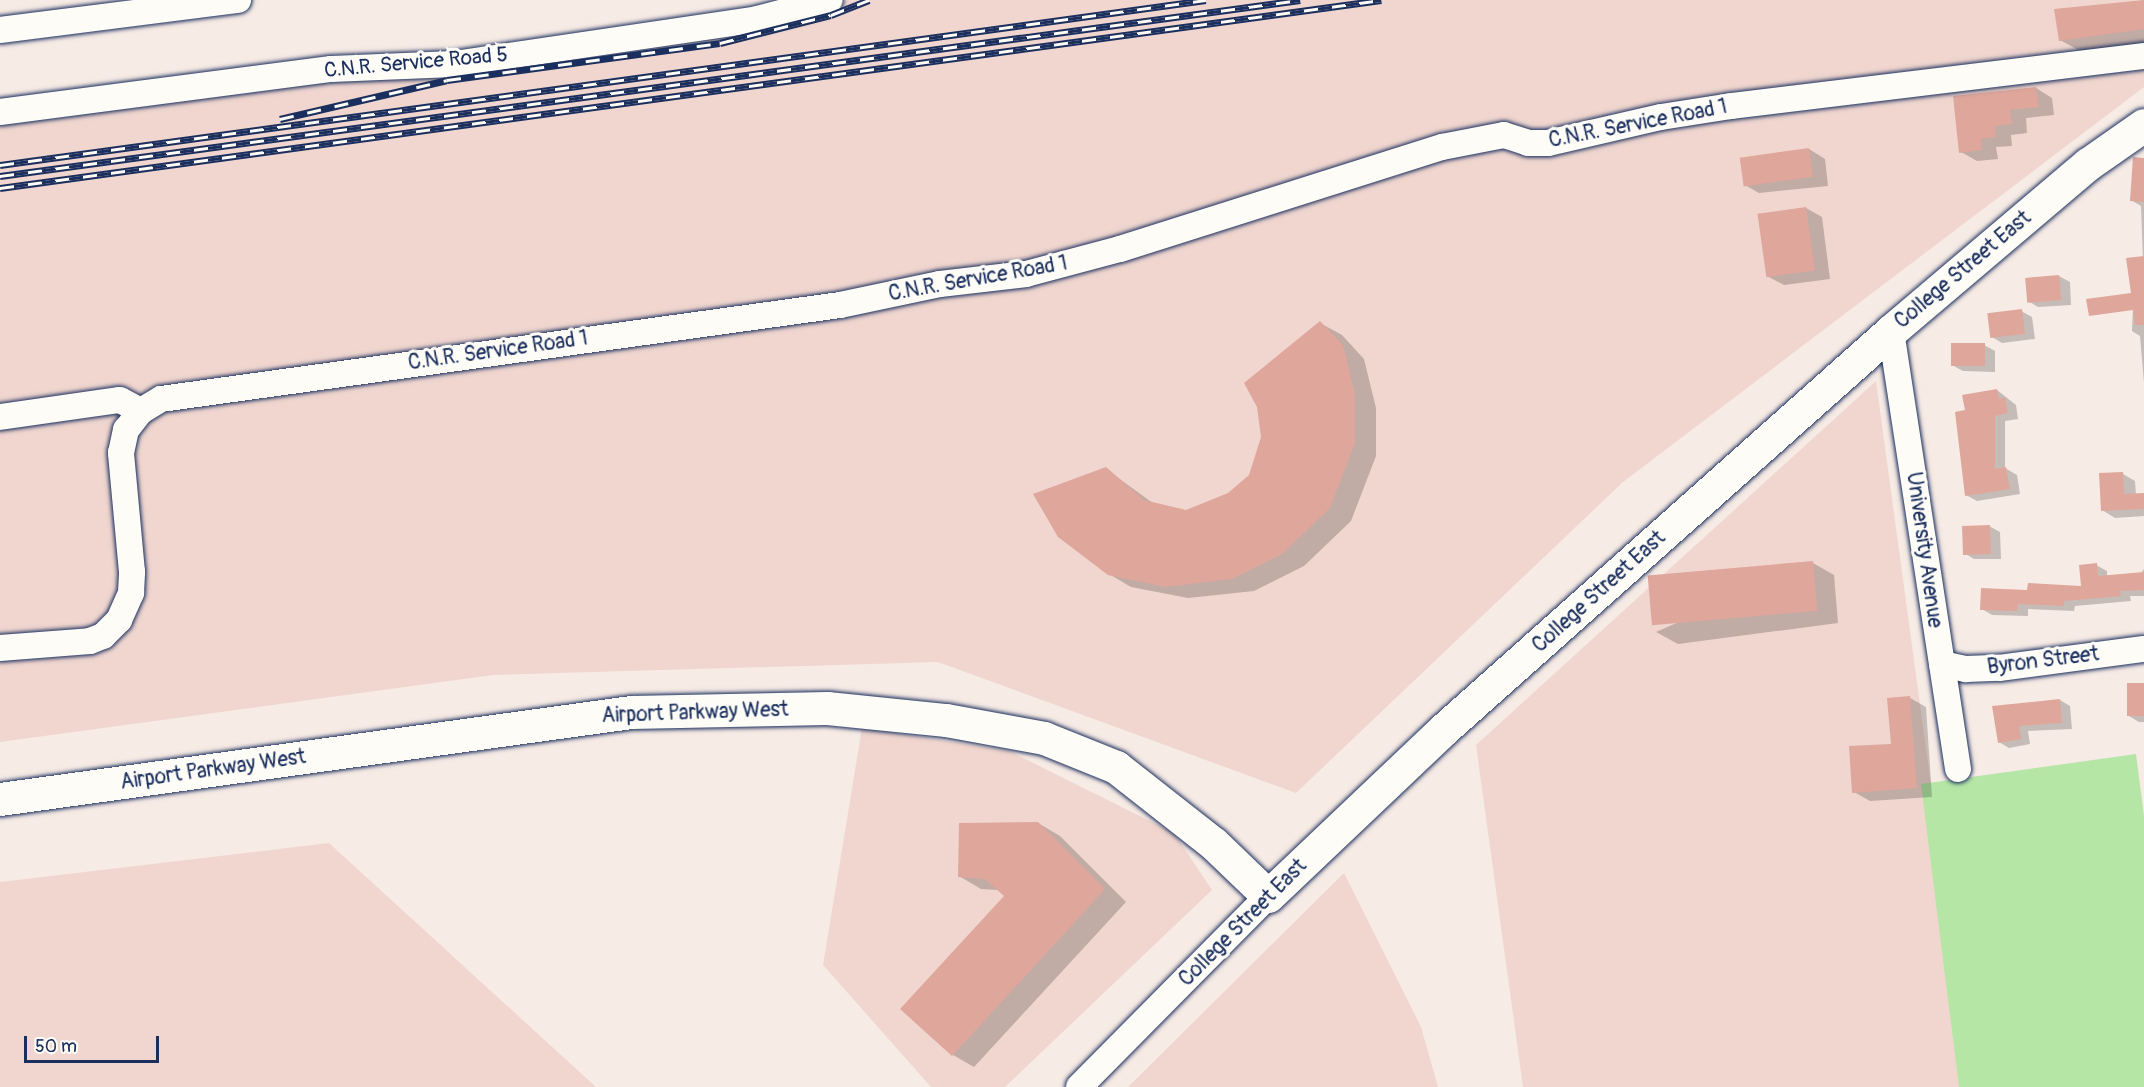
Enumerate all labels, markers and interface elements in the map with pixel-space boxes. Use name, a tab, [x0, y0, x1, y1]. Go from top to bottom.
street label: C.N.R. Service Road 5	[323, 42, 509, 84]
street label: C.N.R. Service Road 1	[1547, 94, 1729, 154]
street label: College Street East	[1890, 206, 2036, 334]
street label: C.N.R. Service Road 1	[887, 251, 1069, 307]
street label: C.N.R. Service Road 1	[406, 326, 590, 376]
street label: University Avenue	[1901, 470, 1947, 630]
street label: College Street East	[1527, 526, 1671, 658]
street label: Byron Street	[1986, 642, 2100, 680]
street label: Airport Parkway West	[601, 697, 789, 729]
street label: Airport Parkway West	[119, 745, 307, 795]
street label: College Street East	[1174, 854, 1312, 992]
scale bar	[27, 1024, 162, 1062]
text: 50 m	[35, 1035, 77, 1058]

